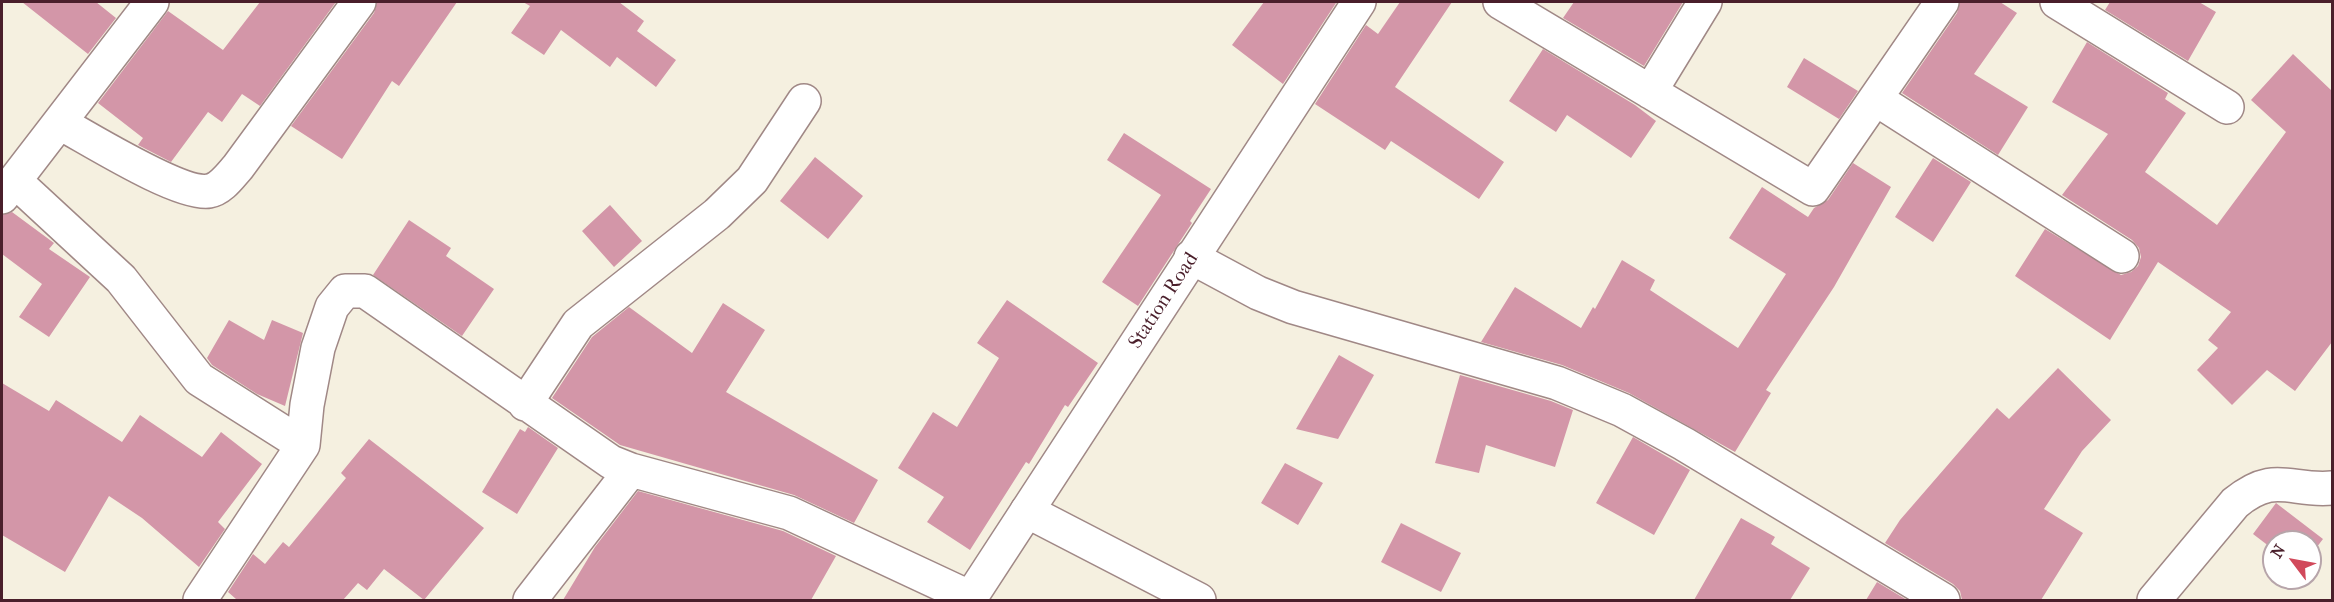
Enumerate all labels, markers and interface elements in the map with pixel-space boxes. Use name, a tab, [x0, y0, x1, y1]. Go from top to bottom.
street label: Station Road	[1124, 248, 1204, 354]
north arrow	[2262, 530, 2322, 590]
text: N	[2267, 541, 2289, 561]

